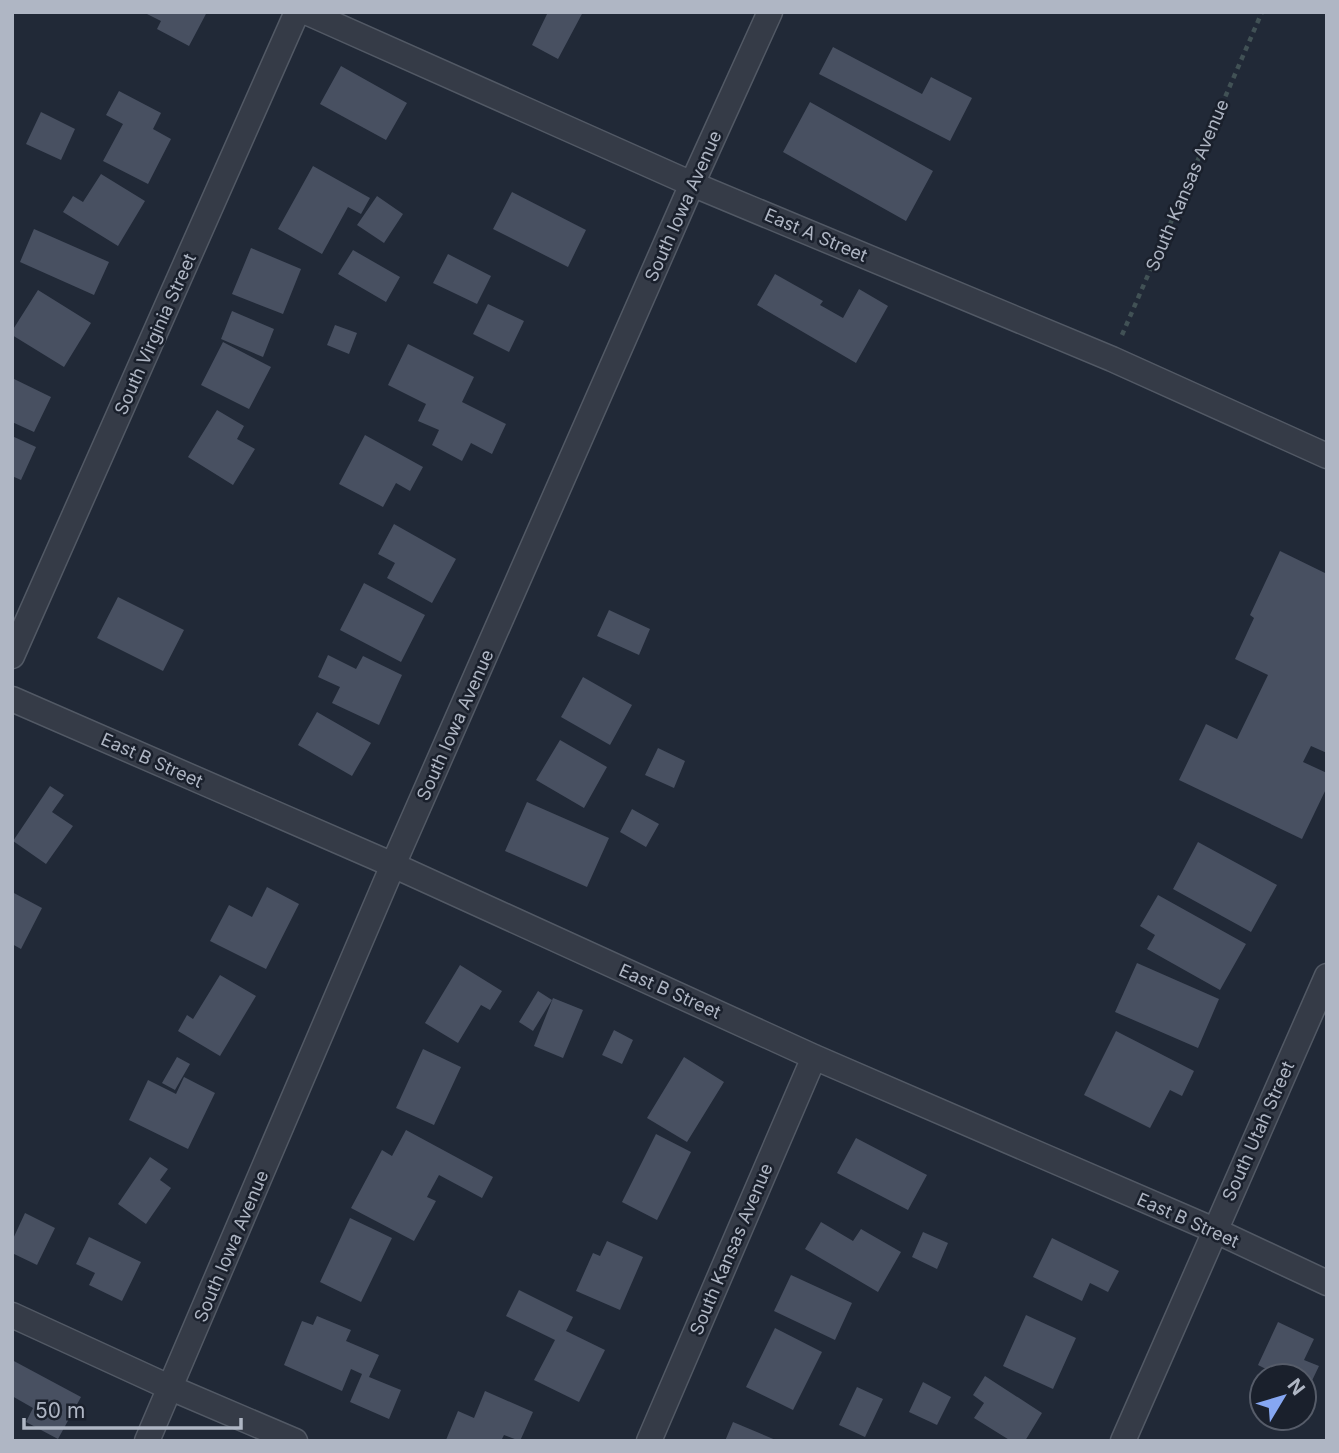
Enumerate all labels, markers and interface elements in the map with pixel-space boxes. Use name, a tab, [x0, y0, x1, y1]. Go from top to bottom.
street label: South Kansas Avenue	[1141, 96, 1233, 274]
street label: South Iowa Avenue	[640, 127, 726, 285]
street label: East A Street	[761, 204, 871, 266]
street label: South Virginia Street	[110, 250, 200, 418]
street label: South Iowa Avenue	[412, 646, 498, 804]
street label: East B Street	[98, 728, 206, 792]
street label: East B Street	[616, 959, 724, 1023]
street label: South Utah Street	[1218, 1058, 1298, 1204]
street label: South Kansas Avenue	[685, 1160, 777, 1338]
street label: South Iowa Avenue	[189, 1167, 273, 1325]
street label: East B Street	[1134, 1188, 1242, 1252]
north arrow	[1248, 1362, 1318, 1432]
text: N	[1282, 1374, 1310, 1400]
scale bar	[24, 1386, 242, 1430]
text: 50 m	[35, 1398, 85, 1423]

